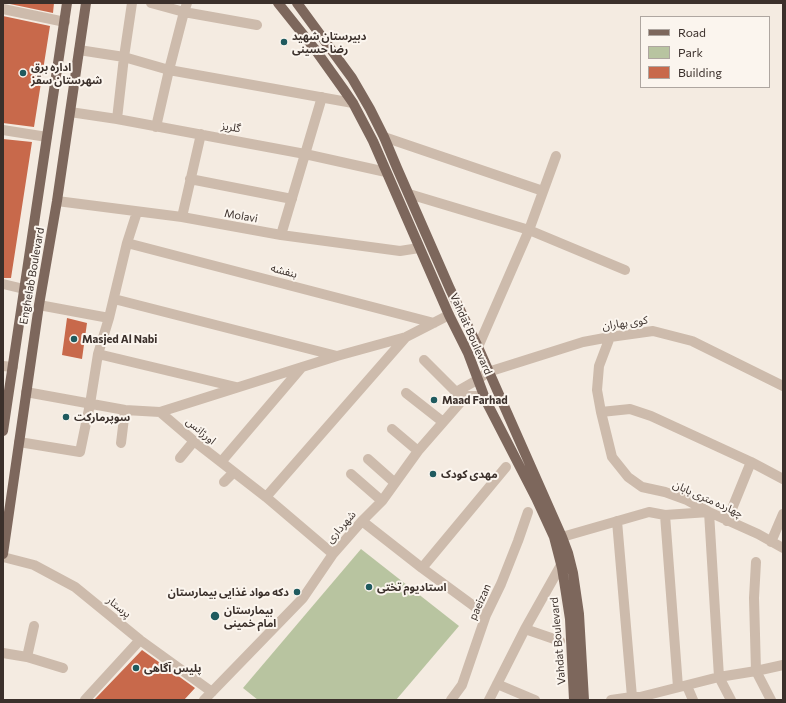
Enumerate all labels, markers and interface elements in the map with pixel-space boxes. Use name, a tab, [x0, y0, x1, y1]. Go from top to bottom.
legend	[640, 16, 770, 88]
text: Road	[678, 25, 706, 39]
place label: دبیرستان شهید رضا حسینی	[292, 29, 367, 55]
marker: دبیرستان شهید رضا حسینی	[279, 37, 289, 47]
text: Park	[678, 45, 703, 59]
place label: اداره برق شهرستان سقز	[31, 60, 102, 86]
text: Building	[678, 65, 722, 79]
marker: اداره برق شهرستان سقز	[18, 68, 28, 78]
street label: گلریز	[220, 119, 242, 135]
street label: Molavi	[223, 207, 259, 225]
street label: Enghelab Boulevard	[17, 227, 47, 325]
street label: بنفشه	[269, 261, 299, 281]
street label: Vahdat Boulevard	[447, 291, 495, 377]
street label: کوی بهاران	[601, 313, 649, 333]
place label: Masjed Al Nabi	[82, 332, 157, 346]
marker: Masjed Al Nabi	[69, 334, 79, 344]
place label: Maad Farhad	[442, 393, 508, 407]
marker: Maad Farhad	[429, 395, 439, 405]
place label: سوپرمارکت	[74, 410, 130, 424]
marker: سوپرمارکت	[61, 412, 71, 422]
street label: اورژانس	[183, 415, 219, 447]
place label: مهدی کودک	[441, 467, 498, 481]
marker: مهدی کودک	[428, 469, 438, 479]
street label: چهارده متری بابان	[671, 478, 745, 520]
street label: شهرداری	[323, 508, 359, 546]
place label: استادیوم تختی	[377, 580, 446, 594]
marker: استادیوم تختی	[364, 582, 374, 592]
street label: paeizan	[466, 582, 494, 622]
place label: دکه مواد غذایی بیمارستان	[168, 585, 289, 599]
marker: دکه مواد غذایی بیمارستان	[292, 587, 302, 597]
street label: پرستار	[104, 593, 134, 621]
street label: Vahdat Boulevard	[548, 597, 568, 685]
place label: بیمارستان امام خمینی	[224, 603, 276, 629]
marker: بیمارستان امام خمینی	[209, 610, 221, 622]
place label: پلیس آگاهی	[144, 661, 201, 675]
marker: پلیس آگاهی	[131, 663, 141, 673]

